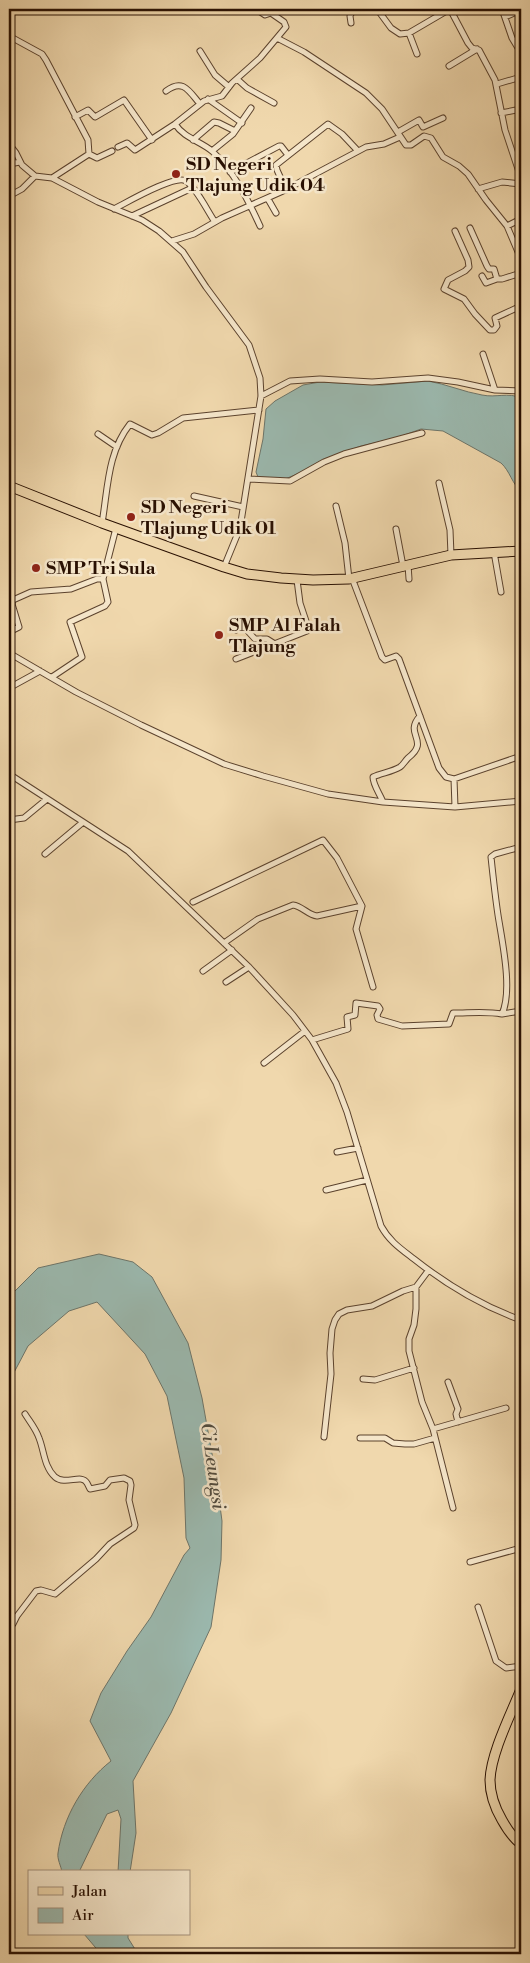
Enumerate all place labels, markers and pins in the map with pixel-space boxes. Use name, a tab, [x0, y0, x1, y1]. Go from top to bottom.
place label: SD Negeri Tlajung Udik 04	[186, 153, 325, 197]
marker: SD Negeri Tlajung Udik 04	[170, 168, 182, 180]
place label: SD Negeri Tlajung Udik 01	[141, 496, 276, 540]
marker: SD Negeri Tlajung Udik 01	[125, 511, 137, 523]
place label: SMP Tri Sula	[46, 557, 156, 580]
marker: SMP Tri Sula	[30, 562, 42, 574]
place label: SMP Al Falah Tlajung	[229, 614, 341, 658]
marker: SMP Al Falah Tlajung	[213, 629, 225, 641]

